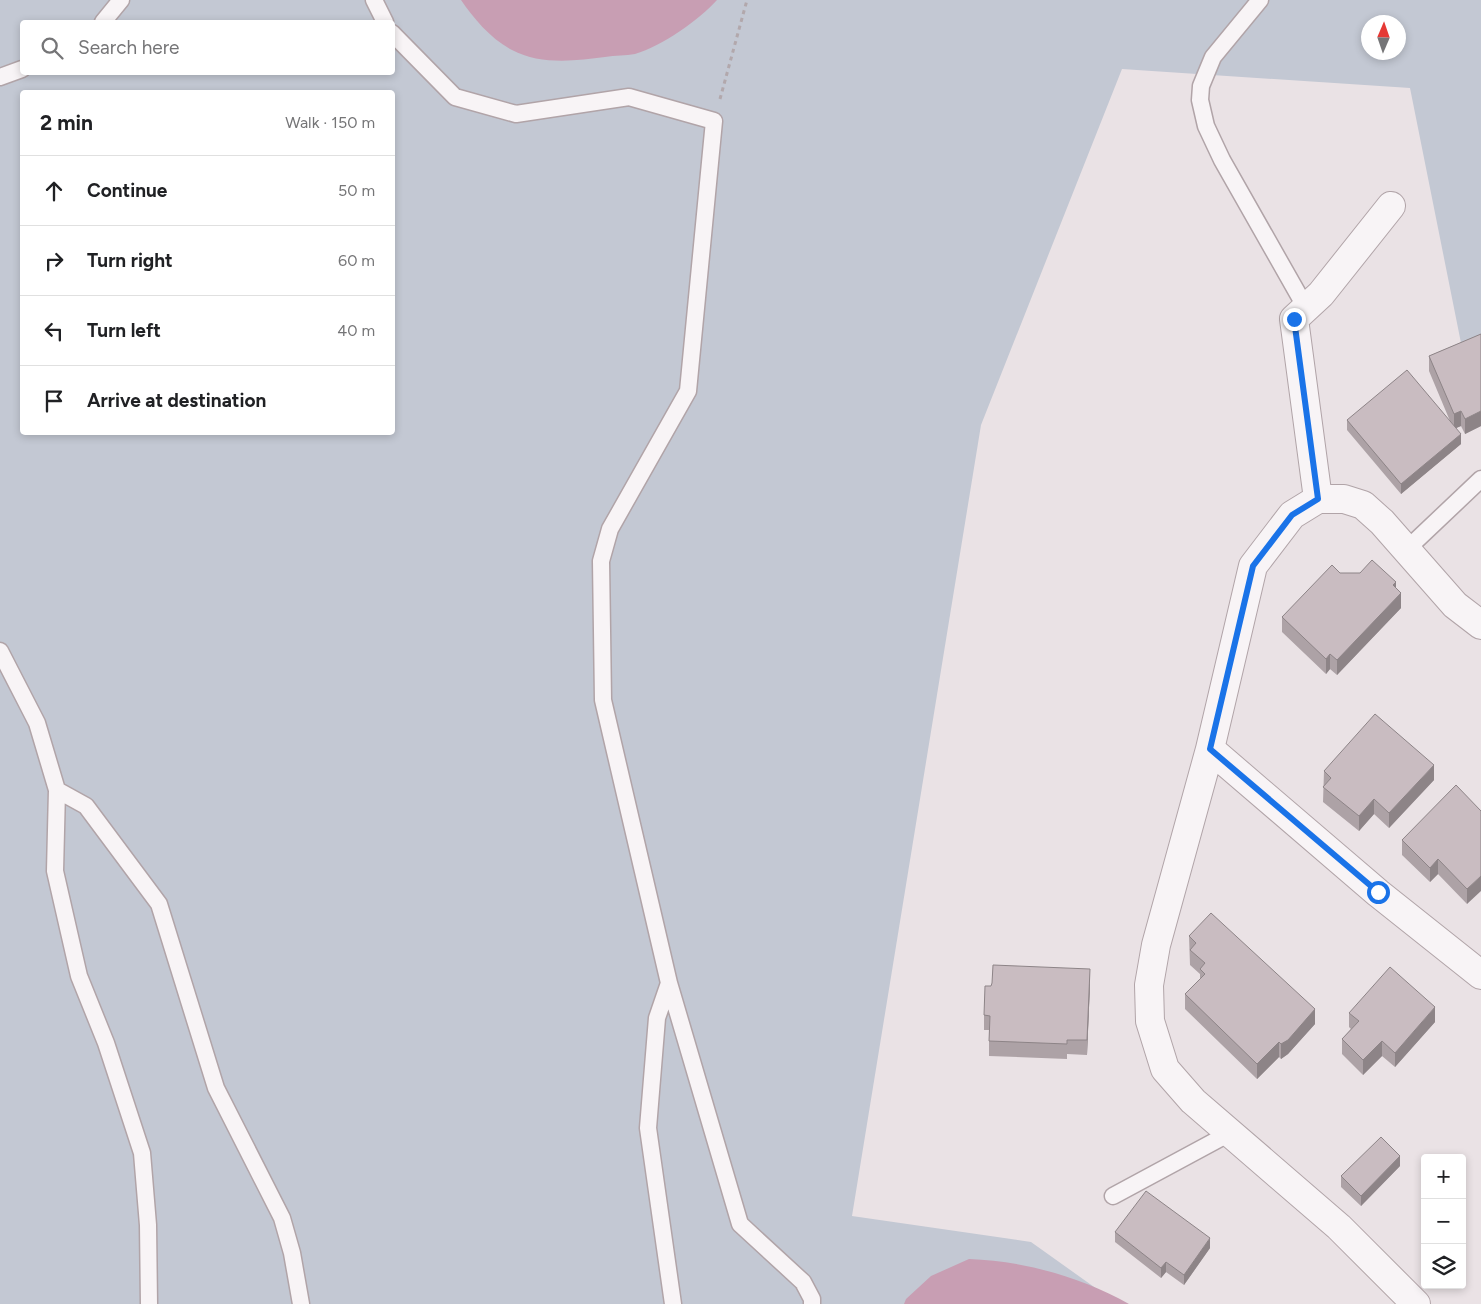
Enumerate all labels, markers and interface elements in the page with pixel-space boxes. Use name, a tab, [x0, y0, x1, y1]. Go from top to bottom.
north arrow	[1361, 15, 1406, 60]
search box	[20, 20, 395, 75]
icon: search	[38, 34, 66, 62]
text: Search here	[78, 36, 180, 59]
text: 2 min	[40, 110, 93, 135]
text: Walk · 150 m	[285, 113, 375, 132]
icon: ahead	[40, 177, 68, 205]
text: Continue	[87, 179, 167, 202]
text: 50 m	[338, 181, 375, 200]
icon: right	[40, 247, 68, 275]
text: Turn right	[87, 249, 173, 272]
text: 60 m	[338, 251, 375, 270]
route end	[1283, 308, 1306, 331]
icon: left	[40, 317, 68, 345]
text: Turn left	[87, 319, 161, 342]
text: 40 m	[337, 321, 375, 340]
icon: arrive	[40, 387, 68, 415]
text: Arrive at destination	[87, 389, 266, 412]
route start	[1367, 881, 1390, 904]
map controls	[1421, 1154, 1466, 1289]
button: +	[1421, 1154, 1466, 1199]
button: −	[1421, 1199, 1466, 1244]
button: layers	[1421, 1244, 1466, 1289]

